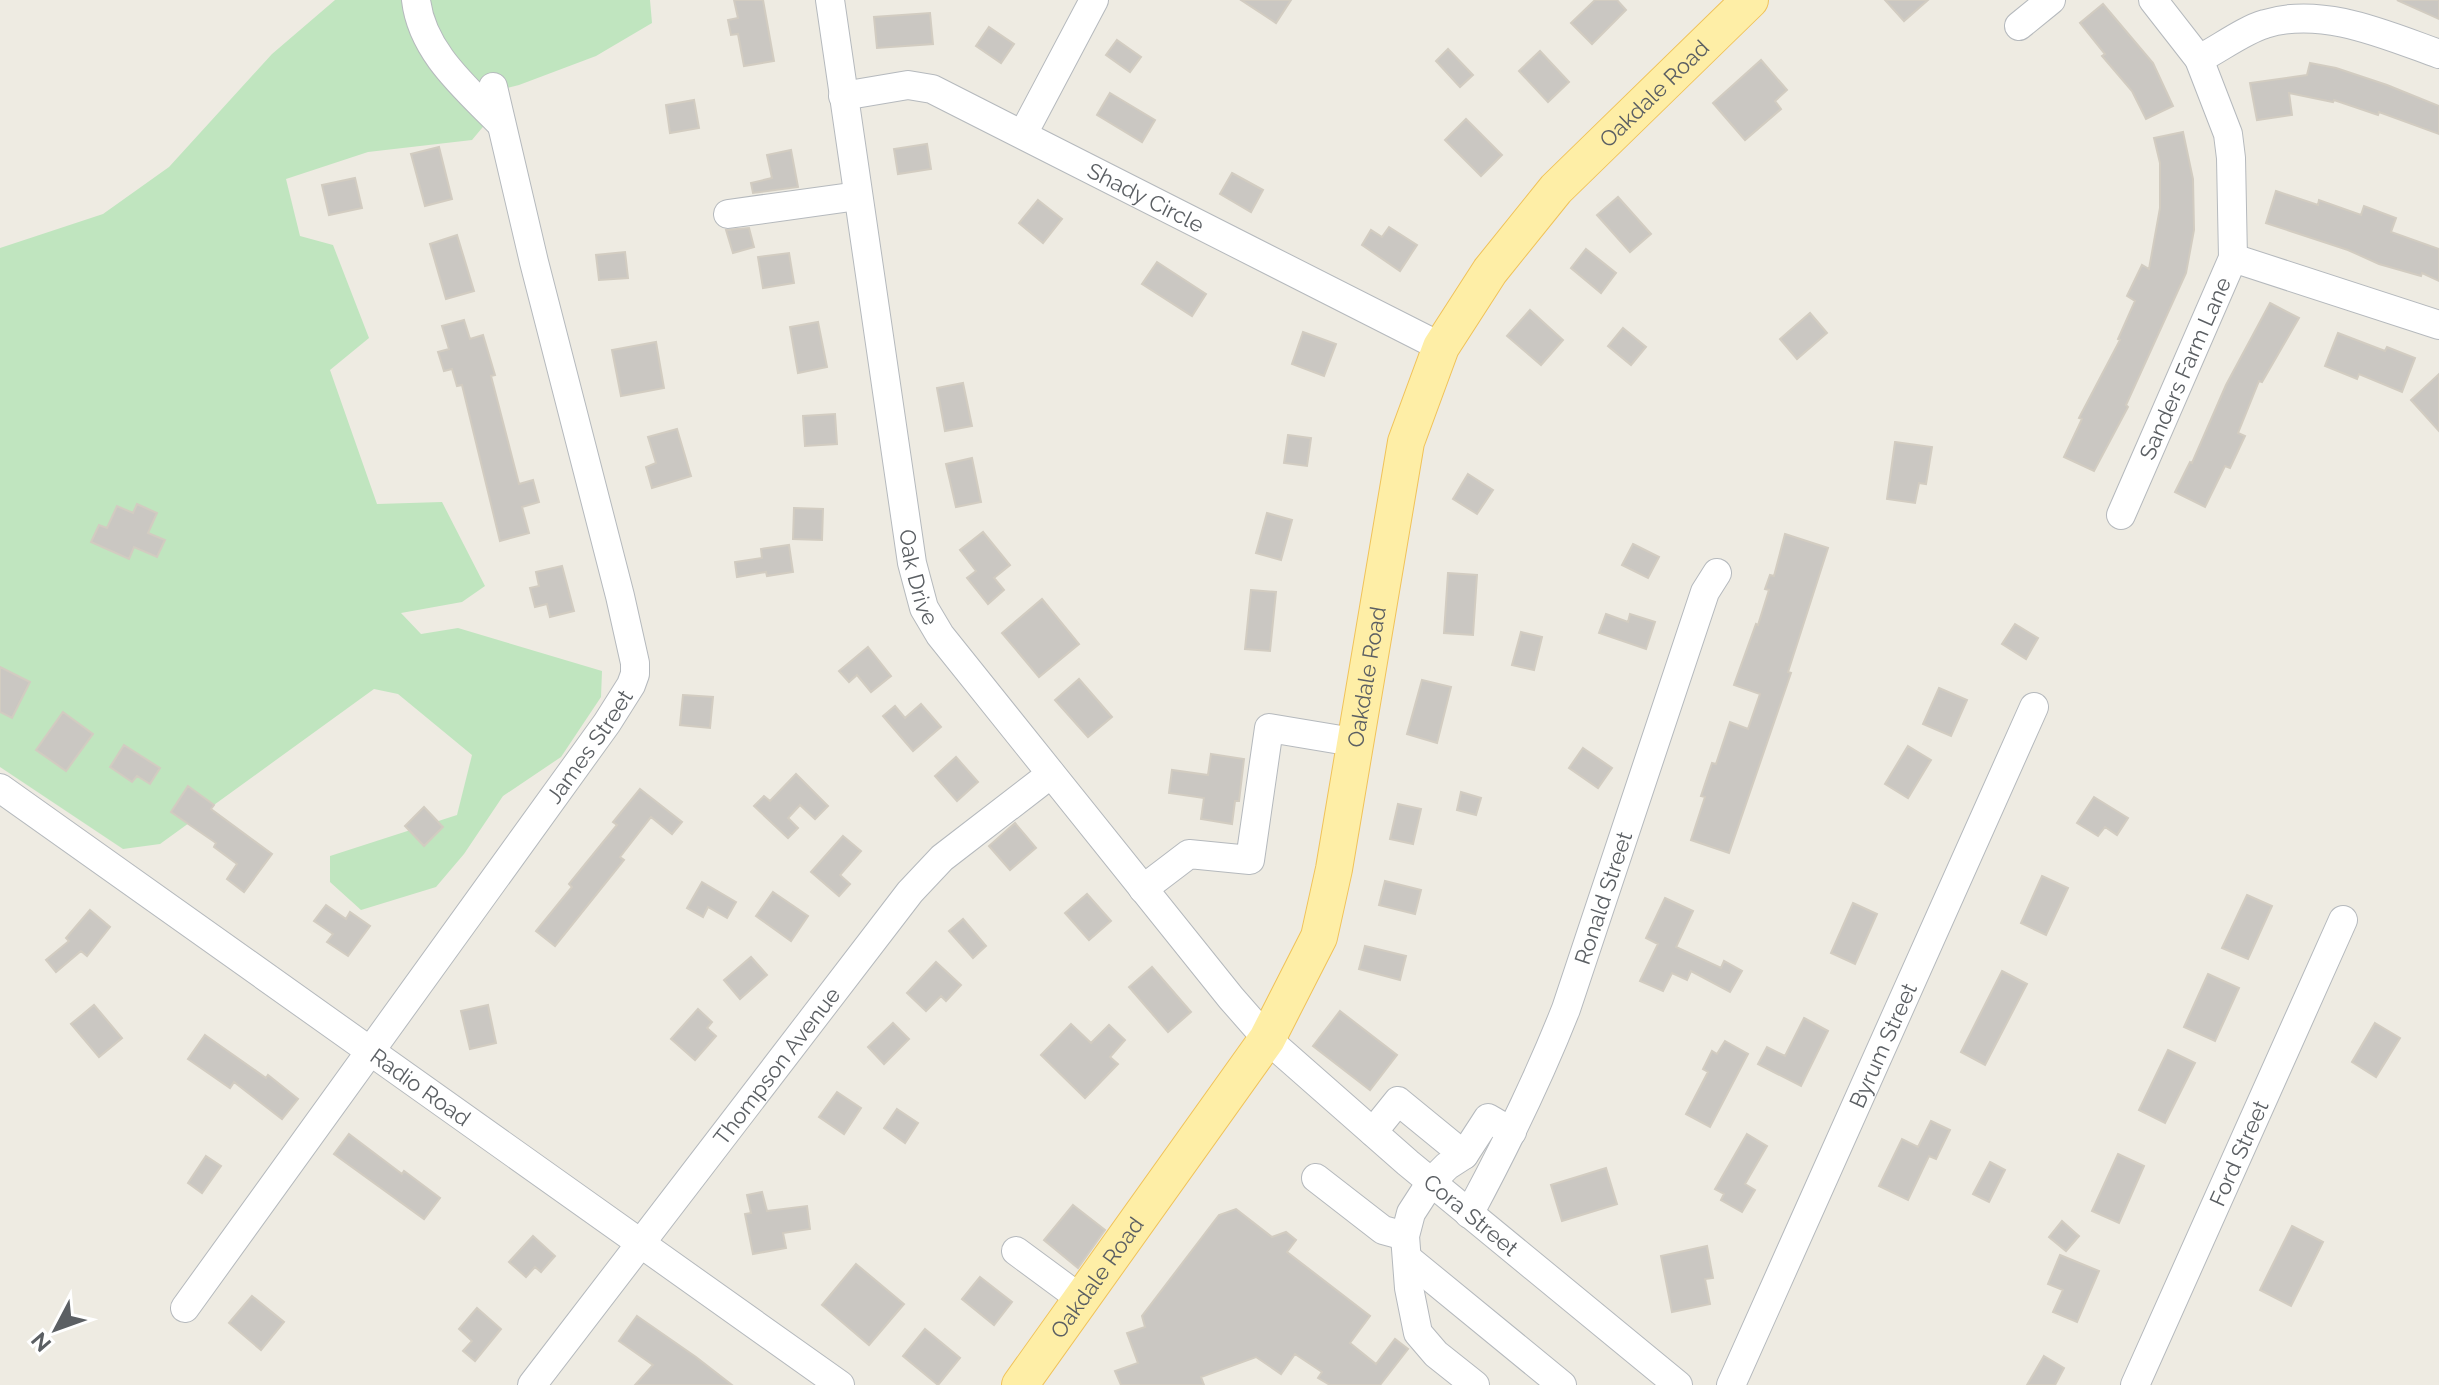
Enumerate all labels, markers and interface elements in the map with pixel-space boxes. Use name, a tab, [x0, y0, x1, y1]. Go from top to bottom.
street label: Oakdale Road	[1594, 34, 1714, 153]
street label: Shady Circle	[1083, 157, 1208, 238]
street label: Sanders Farm Lane	[2134, 273, 2236, 464]
street label: Oak Drive	[894, 527, 944, 630]
street label: Oakdale Road	[1342, 605, 1391, 749]
street label: James Street	[540, 684, 638, 808]
street label: Ronald Street	[1569, 828, 1637, 968]
street label: Byrum Street	[1844, 978, 1922, 1112]
street label: Thompson Avenue	[708, 982, 845, 1150]
street label: Radio Road	[366, 1043, 475, 1131]
street label: Ford Street	[2204, 1096, 2274, 1210]
street label: Cora Street	[1418, 1168, 1524, 1262]
street label: Oakdale Road	[1045, 1212, 1149, 1343]
north arrow	[16, 1289, 96, 1369]
text: N	[26, 1327, 56, 1357]

